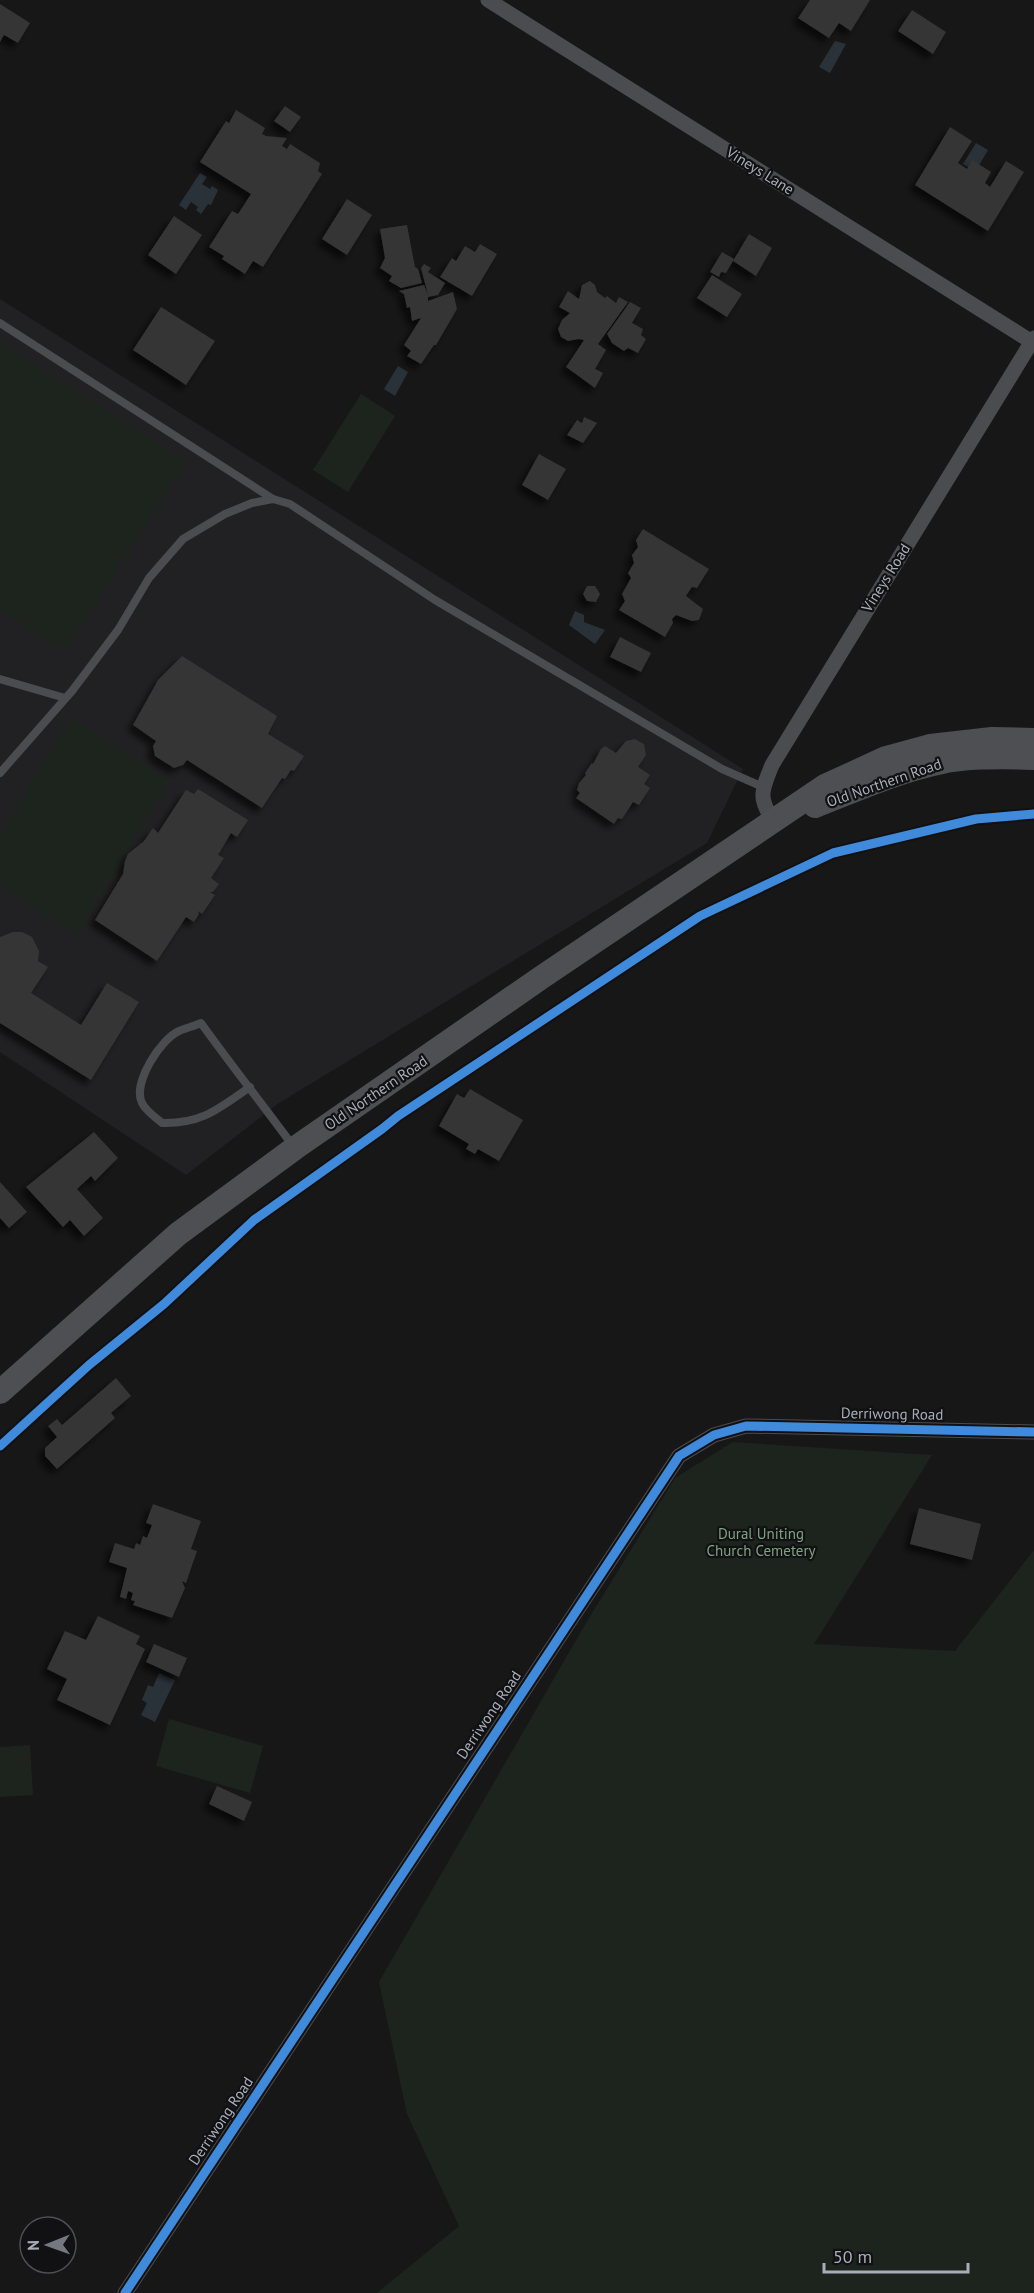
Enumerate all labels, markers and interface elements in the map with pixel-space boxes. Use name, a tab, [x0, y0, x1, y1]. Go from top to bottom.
street label: Vineys Lane	[722, 142, 798, 199]
street label: Vineys Road	[857, 540, 914, 616]
street label: Old Northern Road	[824, 754, 944, 811]
street label: Old Northern Road	[321, 1051, 431, 1134]
street label: Derriwong Road	[841, 1403, 943, 1424]
park label: Dural Uniting Church Cemetery	[706, 1524, 816, 1560]
street label: Derriwong Road	[452, 1667, 525, 1763]
street label: Derriwong Road	[184, 2073, 257, 2169]
north arrow	[18, 2215, 78, 2275]
scale bar	[824, 2236, 968, 2274]
text: N	[23, 2240, 43, 2251]
text: 50 m	[833, 2245, 872, 2268]

